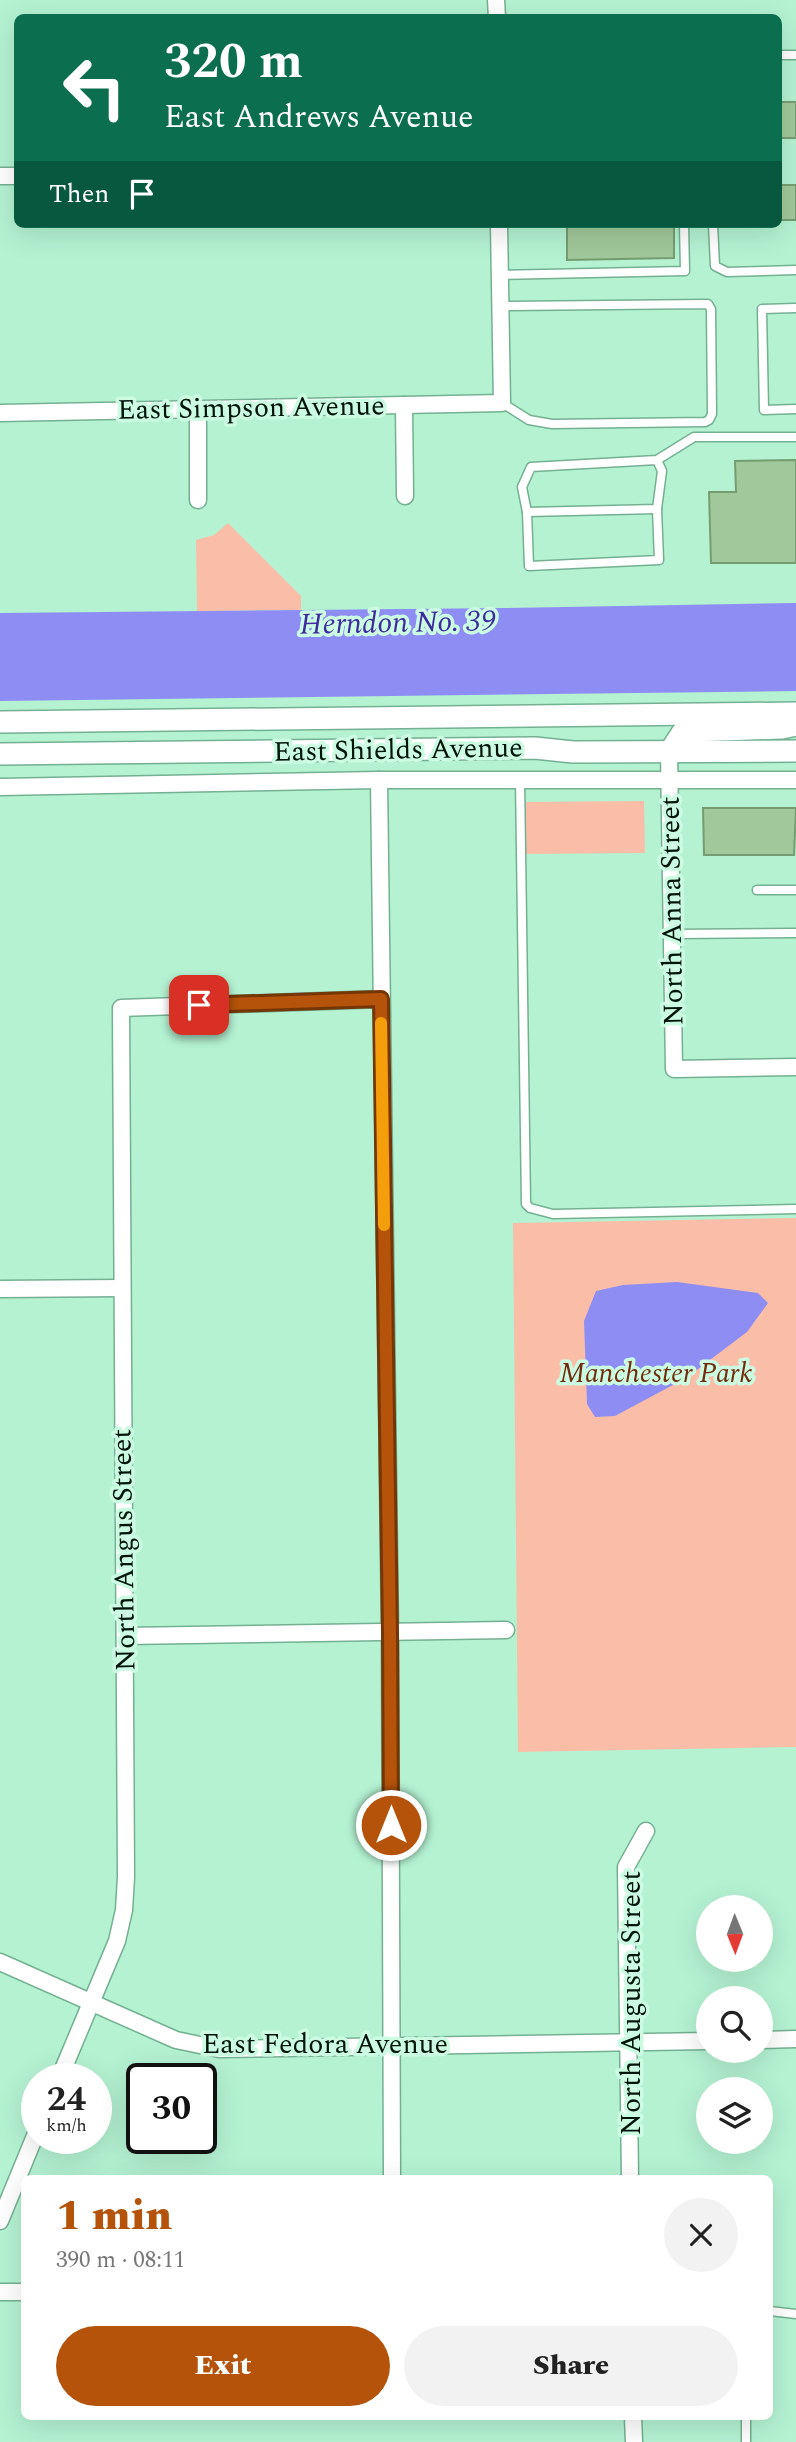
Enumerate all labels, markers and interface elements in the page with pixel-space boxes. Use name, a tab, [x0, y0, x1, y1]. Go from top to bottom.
text: 320 m	[164, 25, 303, 100]
icon: left	[49, 42, 140, 133]
text: East Andrews Avenue	[164, 93, 474, 142]
text: Then	[49, 174, 109, 214]
icon: arrive	[123, 175, 161, 213]
street label: East Simpson Avenue	[117, 384, 385, 432]
water label: Herndon No. 39	[299, 598, 497, 648]
street label: East Shields Avenue	[273, 726, 523, 774]
street label: North Anna Street	[648, 796, 695, 1026]
pin	[169, 975, 229, 1035]
icon: arrive	[180, 986, 218, 1024]
park label: Manchester Park	[559, 1352, 753, 1395]
street label: North Angus Street	[100, 1428, 148, 1672]
position arrow	[354, 1788, 428, 1862]
street label: North Augusta Street	[610, 1870, 653, 2135]
north arrow	[696, 1895, 774, 1972]
map controls	[696, 1895, 773, 2154]
button: search	[696, 1986, 773, 2063]
street label: East Fedora Avenue	[202, 2023, 448, 2066]
speed limit sign: 30	[126, 2063, 217, 2154]
text: 24	[47, 2073, 86, 2126]
button: layers	[696, 2077, 773, 2154]
text: km/h	[46, 2112, 87, 2139]
text: 1 min	[56, 2185, 172, 2248]
button: close	[664, 2198, 738, 2272]
text: 390 m · 08:11	[56, 2243, 185, 2278]
button: Exit	[56, 2326, 390, 2406]
button: Share	[404, 2326, 738, 2406]

